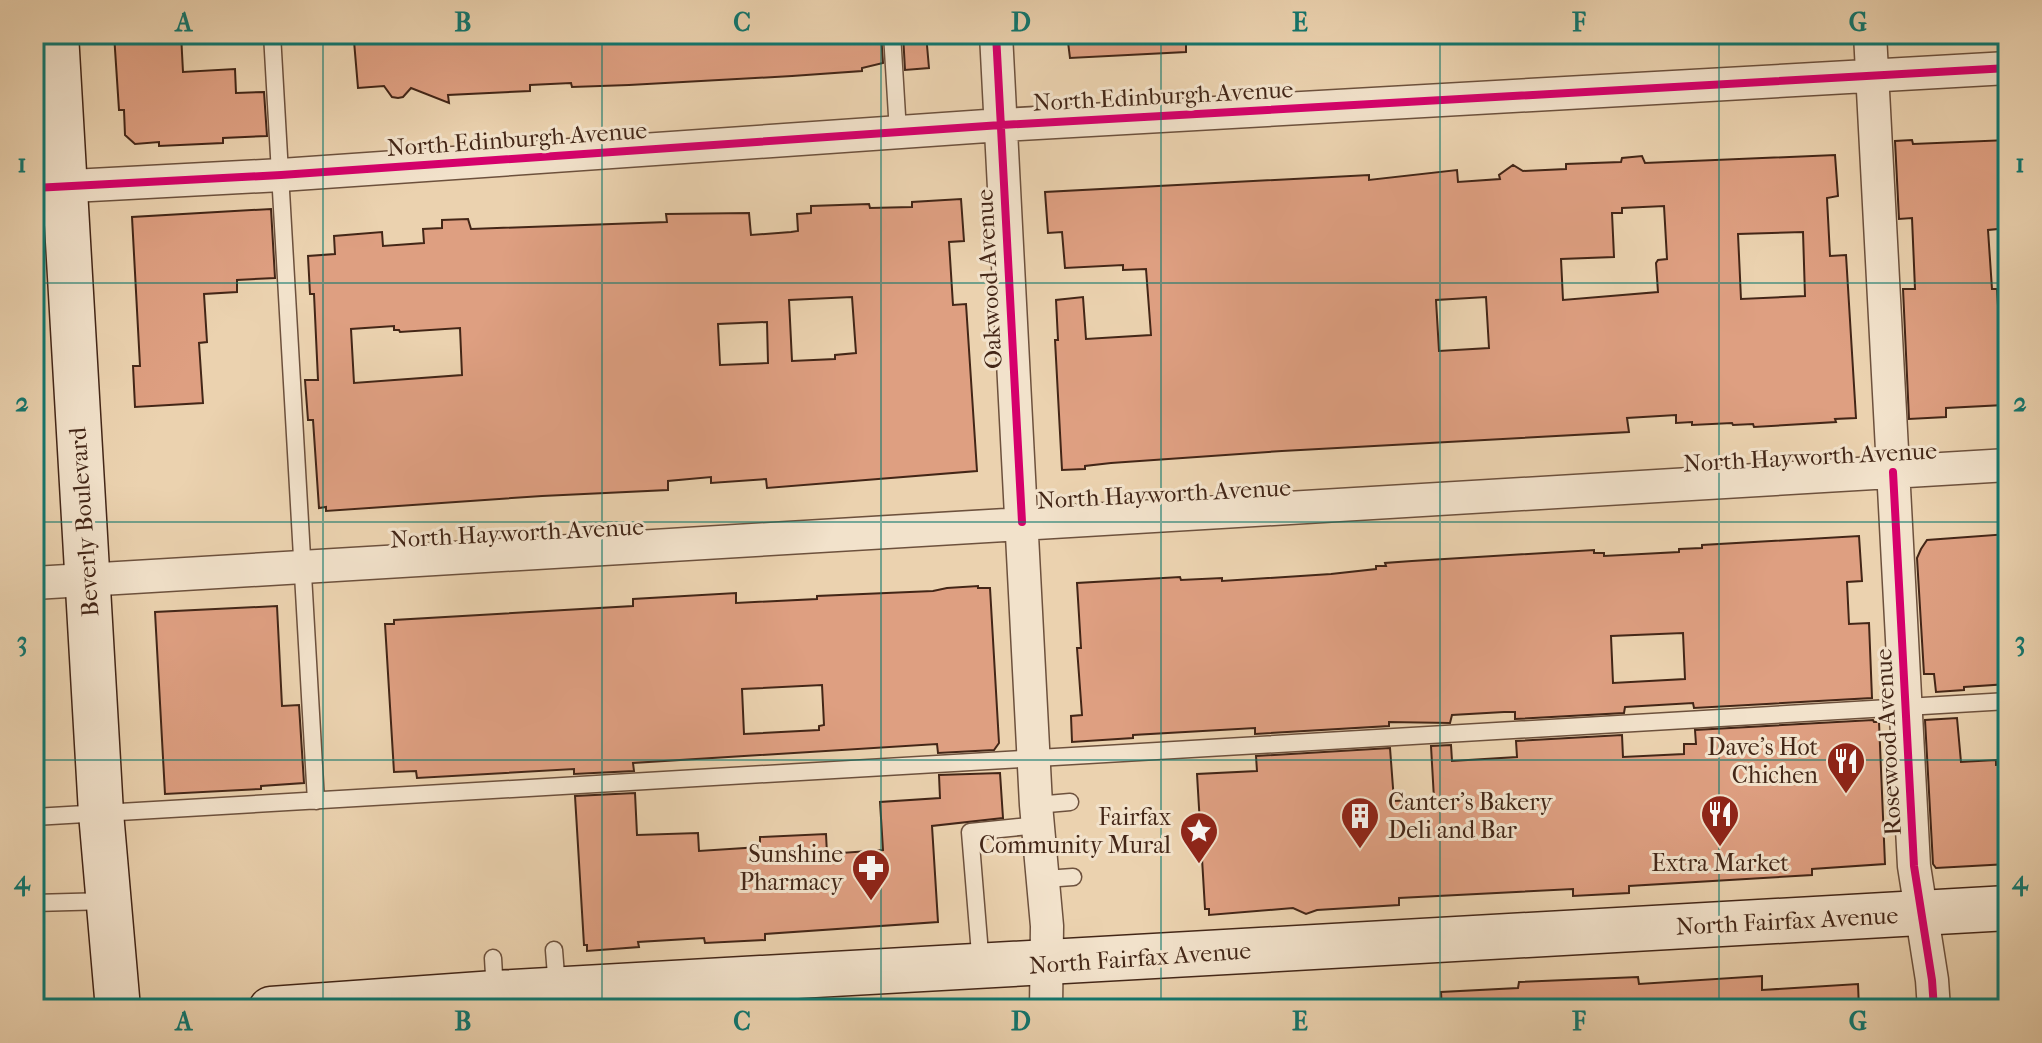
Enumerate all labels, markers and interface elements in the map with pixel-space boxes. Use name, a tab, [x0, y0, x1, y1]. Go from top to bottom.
text: A	[174, 7, 194, 38]
text: B	[455, 7, 472, 38]
text: C	[733, 7, 751, 38]
text: D	[1011, 7, 1031, 38]
text: E	[1292, 7, 1308, 38]
text: F	[1571, 7, 1586, 38]
text: G	[1849, 7, 1867, 38]
street label: North Edinburgh Avenue	[1032, 75, 1294, 117]
street label: North Edinburgh Avenue	[386, 116, 648, 162]
text: 1	[17, 148, 27, 179]
text: 1	[2015, 148, 2025, 179]
street label: Oakwood Avenue	[970, 188, 1008, 370]
text: 2	[15, 387, 29, 418]
text: 2	[2013, 387, 2027, 418]
street label: Beverly Boulevard	[63, 425, 105, 618]
street label: North Hayworth Avenue	[1682, 436, 1938, 478]
street label: North Hayworth Avenue	[1036, 473, 1292, 515]
street label: North Hayworth Avenue	[389, 512, 645, 554]
text: 3	[17, 626, 27, 657]
text: 3	[2015, 626, 2025, 657]
street label: Rosewood Avenue	[1869, 648, 1907, 836]
place label: Dave's Hot Chichen	[1707, 733, 1818, 789]
restaurant icon: Dave's Hot Chichen	[1825, 740, 1867, 795]
place label: Canter's Bakery Deli and Bar	[1388, 788, 1553, 844]
restaurant icon: Extra Market	[1699, 793, 1741, 848]
building icon: Canter's Bakery Deli and Bar	[1339, 795, 1381, 850]
place label: Fairfax Community Mural	[979, 803, 1171, 859]
place icon: Fairfax Community Mural	[1178, 810, 1220, 865]
place label: Sunshine Pharmacy	[739, 840, 844, 896]
pharmacy icon: Sunshine Pharmacy	[850, 847, 892, 902]
place label: Extra Market	[1651, 849, 1789, 877]
text: 4	[13, 865, 31, 897]
text: 4	[2011, 865, 2029, 897]
street label: North Fairfax Avenue	[1675, 901, 1899, 941]
street label: North Fairfax Avenue	[1028, 936, 1252, 980]
text: A	[174, 1006, 194, 1037]
text: B	[455, 1006, 472, 1037]
text: C	[733, 1006, 751, 1037]
text: D	[1011, 1006, 1031, 1037]
text: E	[1292, 1006, 1308, 1037]
text: F	[1571, 1006, 1586, 1037]
text: G	[1849, 1006, 1867, 1037]

